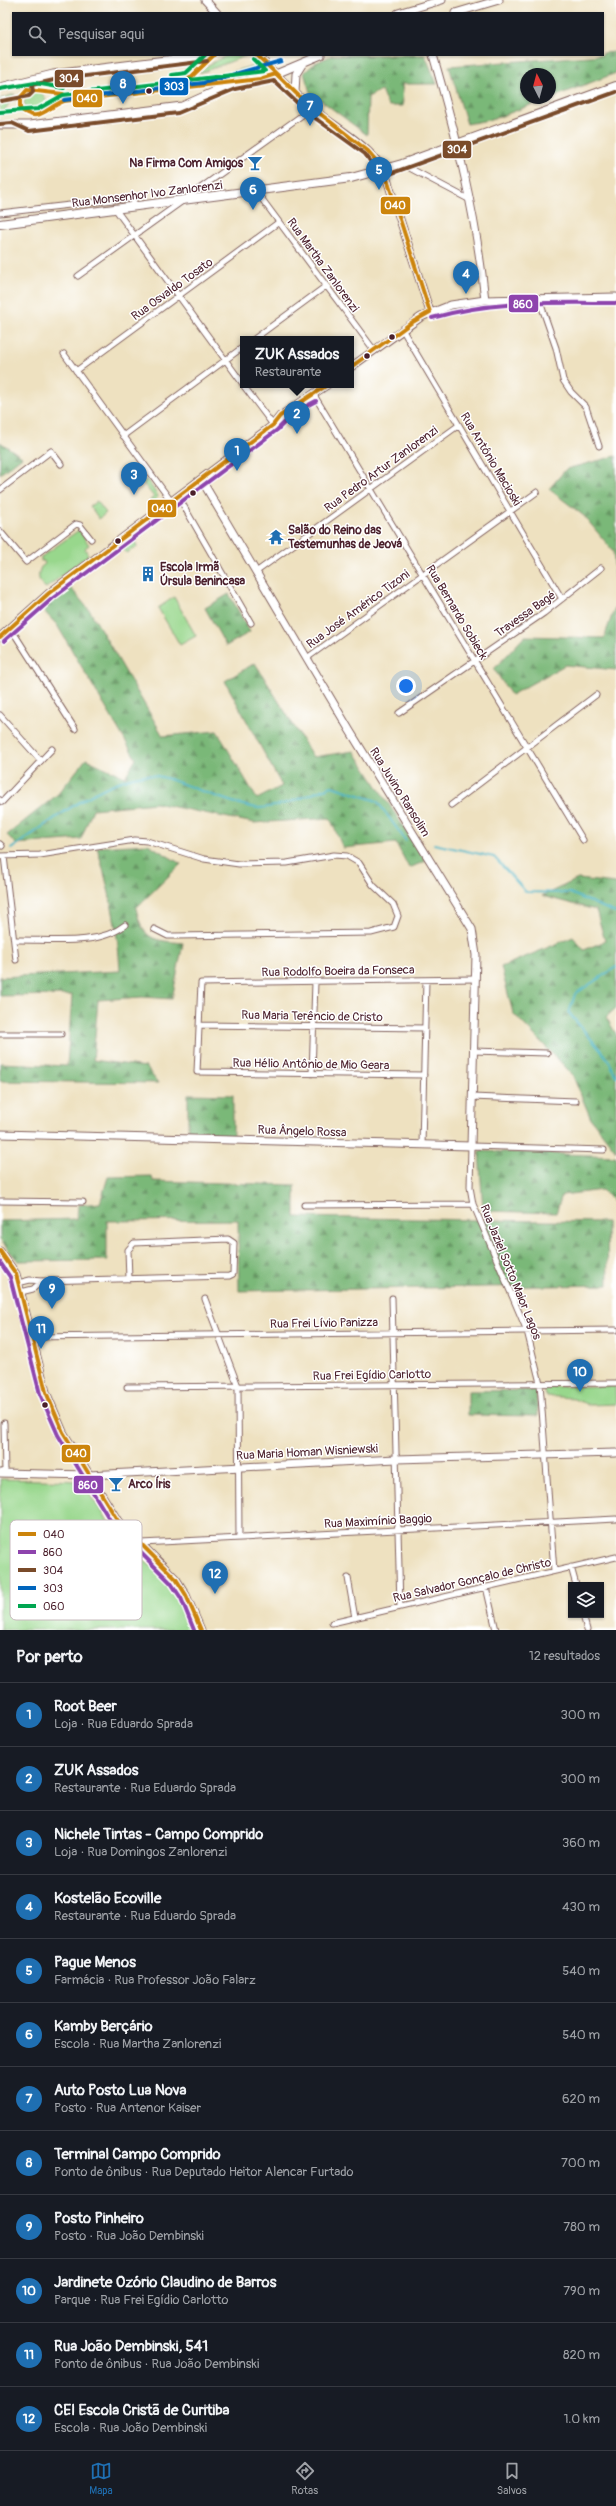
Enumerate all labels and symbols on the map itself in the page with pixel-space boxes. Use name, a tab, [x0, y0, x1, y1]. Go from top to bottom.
north arrow	[520, 68, 556, 104]
line badge: 304	[54, 69, 84, 88]
pin: 8	[110, 71, 136, 104]
text: 304	[59, 72, 80, 85]
line badge: 303	[159, 77, 189, 96]
text: 303	[164, 80, 184, 93]
unlabelled marker	[144, 86, 154, 96]
line badge: 040	[72, 89, 103, 108]
text: 040	[76, 92, 98, 105]
pin: 7	[297, 93, 323, 126]
line badge: 304	[442, 140, 472, 159]
text: 304	[447, 143, 468, 156]
bar icon: Na Firma Com Amigos	[246, 154, 264, 172]
place label: Na Firma Com Amigos	[129, 156, 244, 171]
pin: 5	[366, 157, 392, 190]
pin: 6	[240, 177, 266, 210]
street label: Rua Monsenhor Ivo Zanlorenzi	[71, 178, 223, 211]
line badge: 040	[380, 196, 411, 215]
text: 040	[384, 199, 406, 212]
street label: Rua Martha Zanlorenzi	[283, 215, 362, 315]
street label: Rua Osvaldo Tosato	[129, 254, 216, 324]
pin: 4	[453, 261, 479, 294]
line badge: 860	[508, 294, 539, 313]
text: 860	[513, 298, 533, 311]
unlabelled marker	[387, 332, 397, 342]
unlabelled marker	[362, 351, 372, 361]
pin: 2	[284, 401, 310, 434]
street label: Rua Antônio Macioski	[457, 410, 524, 509]
street label: Rua Pedro Artur Zanlorenzi	[321, 423, 441, 516]
pin: 1	[224, 438, 250, 471]
pin: 3	[121, 462, 147, 495]
unlabelled marker	[188, 488, 198, 498]
line badge: 040	[147, 499, 177, 518]
text: 040	[151, 502, 173, 515]
place label: Salão do Reino das Testemunhas de Jeová	[287, 523, 403, 552]
temple icon: Salão do Reino das Testemunhas de Jeová	[267, 528, 285, 546]
unlabelled marker	[113, 536, 123, 546]
place label: Escola Irmã Úrsula Benincasa	[160, 560, 246, 589]
street label: Rua Bernardo Sobieck	[422, 562, 491, 662]
building icon: Escola Irmã Úrsula Benincasa	[139, 565, 157, 583]
street label: Rua José Américo Tizoni	[304, 567, 413, 652]
street label: Travessa Bagé	[492, 588, 559, 641]
your location	[396, 676, 416, 696]
street label: Rua Juvino Ransolim	[366, 745, 433, 840]
street label: Rua Rodolfo Boeira da Fonseca	[261, 963, 415, 980]
street label: Rua Maria Terêncio de Cristo	[241, 1008, 383, 1025]
street label: Rua Hélio Antônio de Mio Geara	[233, 1056, 390, 1073]
street label: Rua Ângelo Rossa	[257, 1121, 347, 1141]
street label: Rua Jaziel Sotto Maior Lagos	[477, 1202, 545, 1342]
pin: 9	[39, 1276, 65, 1309]
street label: Rua Frei Lívio Panizza	[270, 1315, 379, 1332]
pin: 11	[28, 1316, 54, 1349]
pin: 10	[567, 1359, 593, 1392]
street label: Rua Frei Egídio Carlotto	[313, 1367, 432, 1384]
unlabelled marker	[40, 1400, 50, 1410]
street label: Rua Maria Homan Wisniewski	[236, 1441, 378, 1464]
line badge: 040	[61, 1444, 91, 1463]
text: 040	[65, 1447, 87, 1460]
line badge: 860	[73, 1475, 104, 1494]
bar icon: Arco Íris	[107, 1475, 125, 1493]
place label: Arco Íris	[128, 1475, 171, 1492]
text: 860	[78, 1479, 98, 1492]
street label: Rua Maximínio Baggio	[324, 1511, 433, 1532]
legend	[10, 1520, 142, 1620]
text: 040	[43, 1528, 64, 1541]
text: 860	[43, 1546, 62, 1559]
street label: Rua Salvador Gonçalo de Christo	[392, 1555, 553, 1606]
pin: 12	[202, 1561, 228, 1594]
text: 304	[43, 1564, 64, 1577]
text: 303	[43, 1582, 63, 1595]
text: 060	[43, 1600, 64, 1613]

